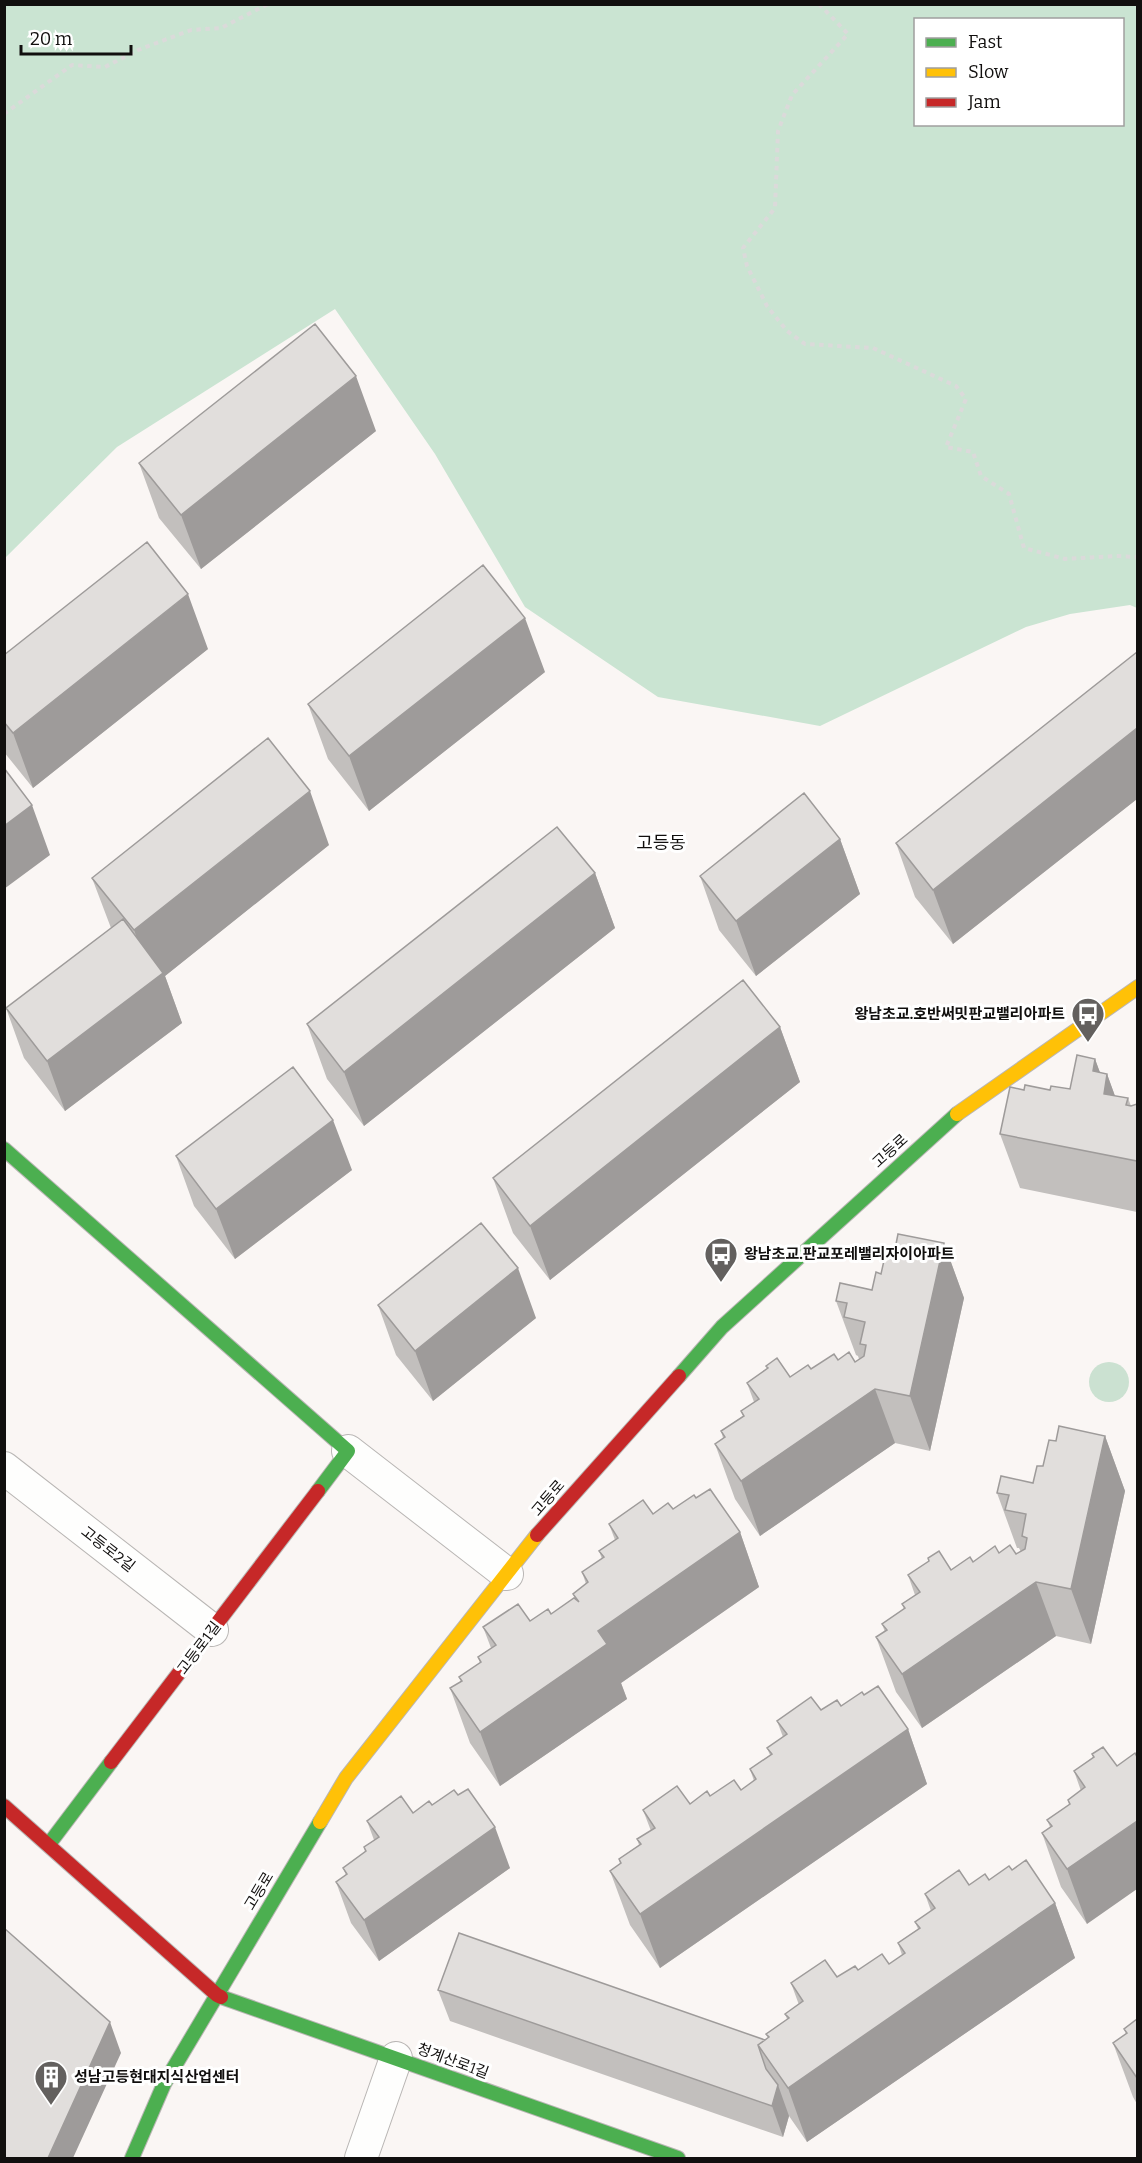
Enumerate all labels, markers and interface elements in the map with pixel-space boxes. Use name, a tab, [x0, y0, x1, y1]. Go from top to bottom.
scale bar	[21, 18, 130, 56]
legend	[914, 18, 1124, 126]
text: 20 m	[30, 28, 72, 50]
text: Fast	[968, 31, 1003, 53]
text: Slow	[968, 61, 1009, 83]
text: Jam	[967, 91, 1001, 113]
district label: 고등동	[636, 832, 686, 854]
bus stop icon: 왕남초교.호반써밋판교밸리아파트	[1070, 996, 1106, 1043]
place label: 왕남초교.호반써밋판교밸리아파트	[855, 1005, 1065, 1023]
street label: 고등로	[869, 1130, 911, 1172]
bus stop icon: 왕남초교.판교포레밸리자이아파트	[703, 1236, 739, 1283]
place label: 왕남초교.판교포레밸리자이아파트	[744, 1245, 955, 1263]
street label: 고등로	[528, 1476, 568, 1520]
street label: 고등로2길	[77, 1522, 139, 1576]
street label: 고등로1길	[173, 1618, 225, 1678]
street label: 고등로	[241, 1869, 277, 1913]
street label: 청계산로1길	[415, 2040, 491, 2082]
building icon: 성남고등현대지식산업센터	[33, 2059, 69, 2106]
place label: 성남고등현대지식산업센터	[74, 2068, 240, 2086]

